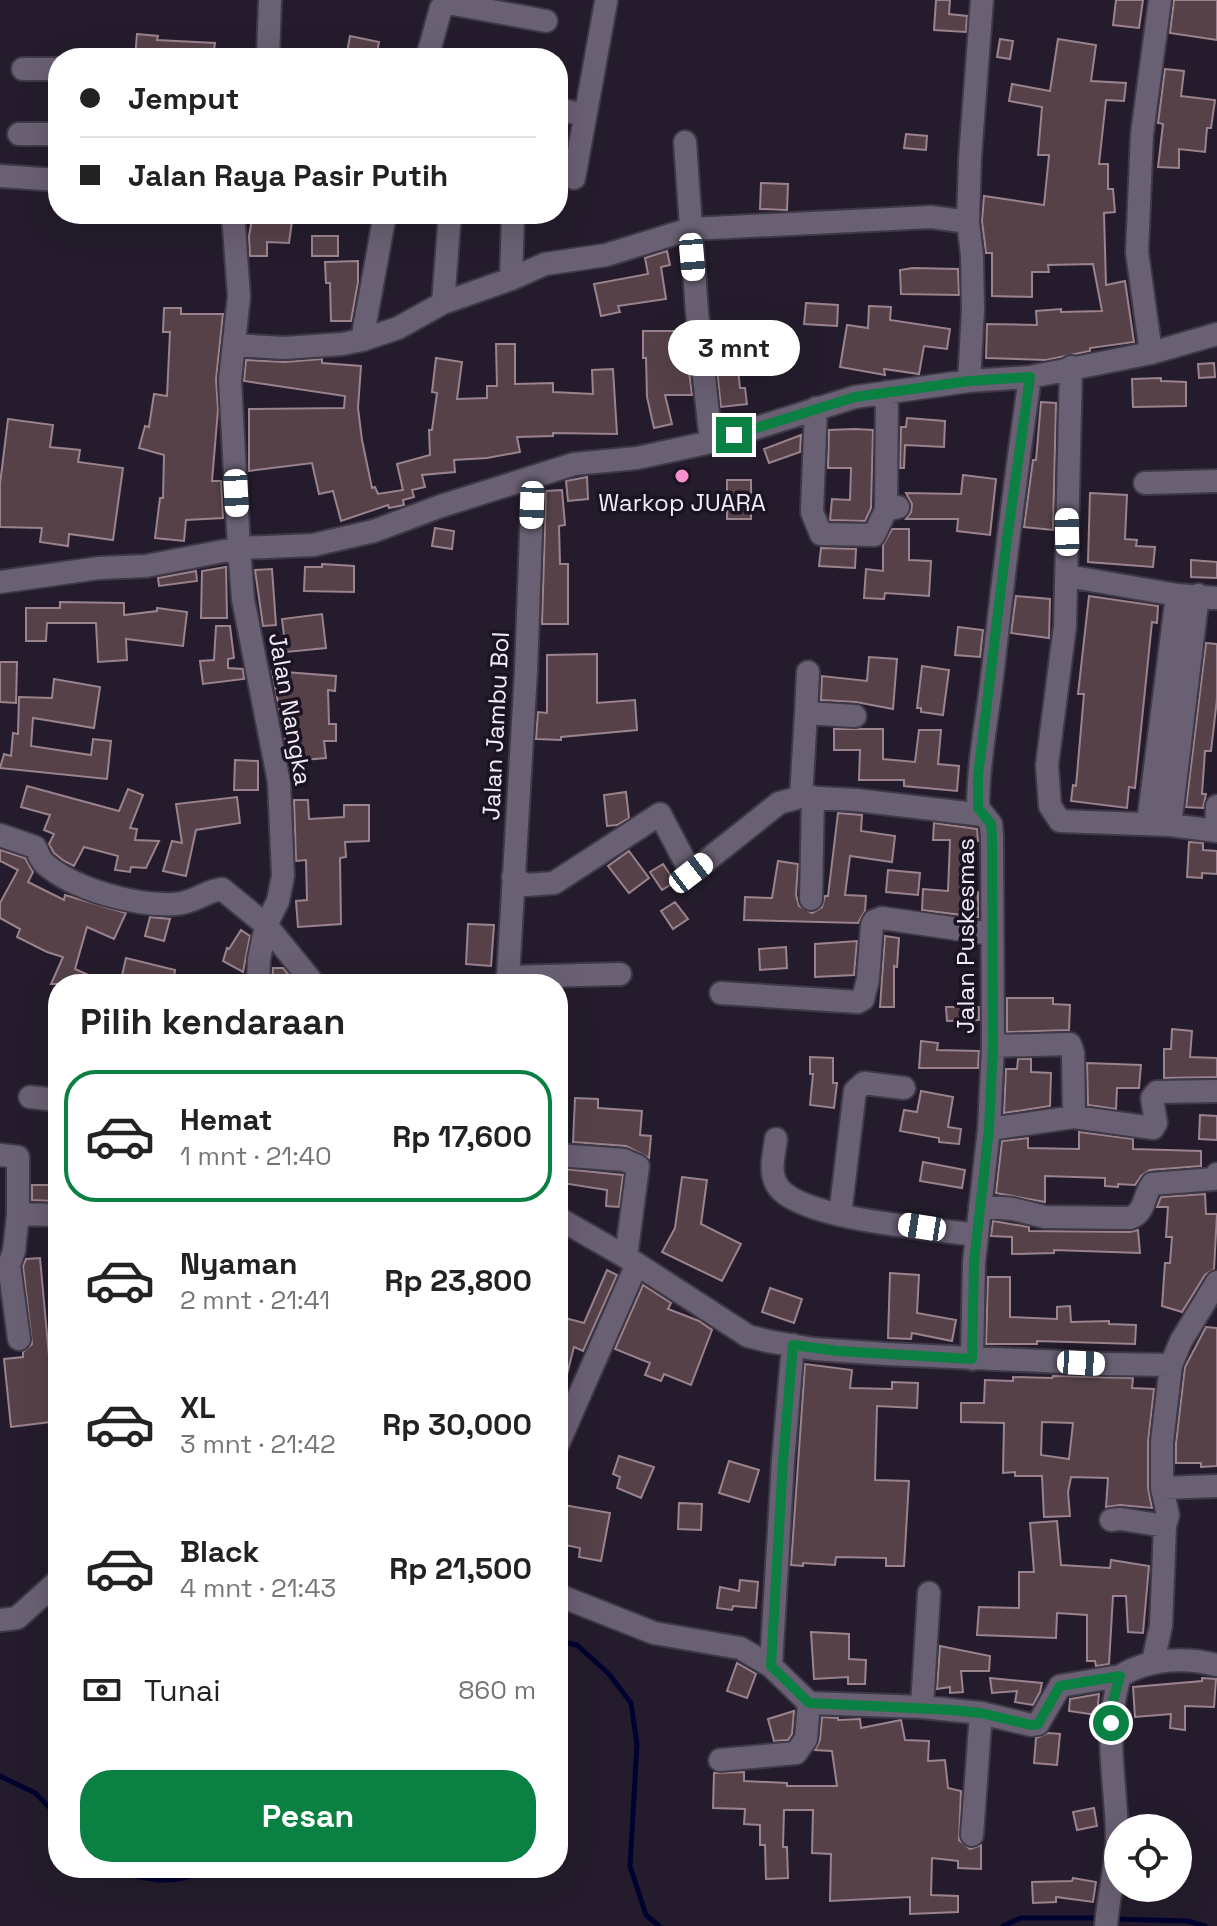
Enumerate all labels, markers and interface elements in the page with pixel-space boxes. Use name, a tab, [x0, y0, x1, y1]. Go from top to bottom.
text: Jemput	[128, 79, 239, 118]
text: Jalan Raya Pasir Putih	[128, 156, 448, 195]
car	[678, 232, 706, 282]
callout: 3 mnt	[668, 319, 800, 375]
text: 3 mnt	[698, 331, 770, 365]
route end	[716, 417, 752, 453]
marker: Warkop JUARA	[673, 467, 691, 485]
car	[223, 468, 249, 518]
car	[519, 481, 545, 529]
place label: Warkop JUARA	[598, 487, 766, 518]
car	[1055, 508, 1079, 556]
street label: Jalan Nangka	[262, 630, 319, 788]
street label: Jalan Jambu Bol	[475, 631, 516, 821]
street label: Jalan Puskesmas	[950, 838, 981, 1034]
car	[665, 849, 717, 897]
text: Pilih kendaraan	[80, 999, 345, 1045]
icon: car	[84, 1100, 156, 1172]
text: Hemat	[180, 1100, 273, 1139]
text: Rp 17,600	[392, 1117, 532, 1156]
text: 1 mnt · 21:40	[180, 1139, 332, 1173]
car	[896, 1211, 948, 1243]
icon: car	[84, 1244, 156, 1316]
text: Nyaman	[180, 1244, 297, 1283]
text: Rp 23,800	[385, 1261, 532, 1300]
text: 2 mnt · 21:41	[180, 1283, 330, 1317]
car	[1056, 1350, 1106, 1376]
icon: car	[84, 1388, 156, 1460]
text: XL	[180, 1388, 216, 1427]
text: Rp 30,000	[382, 1405, 532, 1444]
text: 3 mnt · 21:42	[180, 1427, 336, 1461]
icon: car	[84, 1532, 156, 1604]
text: Black	[180, 1532, 259, 1571]
text: Rp 21,500	[389, 1549, 532, 1588]
text: 4 mnt · 21:43	[180, 1571, 336, 1605]
icon: cash	[80, 1668, 124, 1712]
text: Tunai	[144, 1671, 221, 1710]
text: 860 m	[458, 1673, 536, 1707]
route start	[1093, 1705, 1129, 1741]
button: Pesan	[80, 1770, 536, 1862]
map controls	[1104, 1814, 1192, 1902]
button: locate	[1104, 1814, 1192, 1902]

